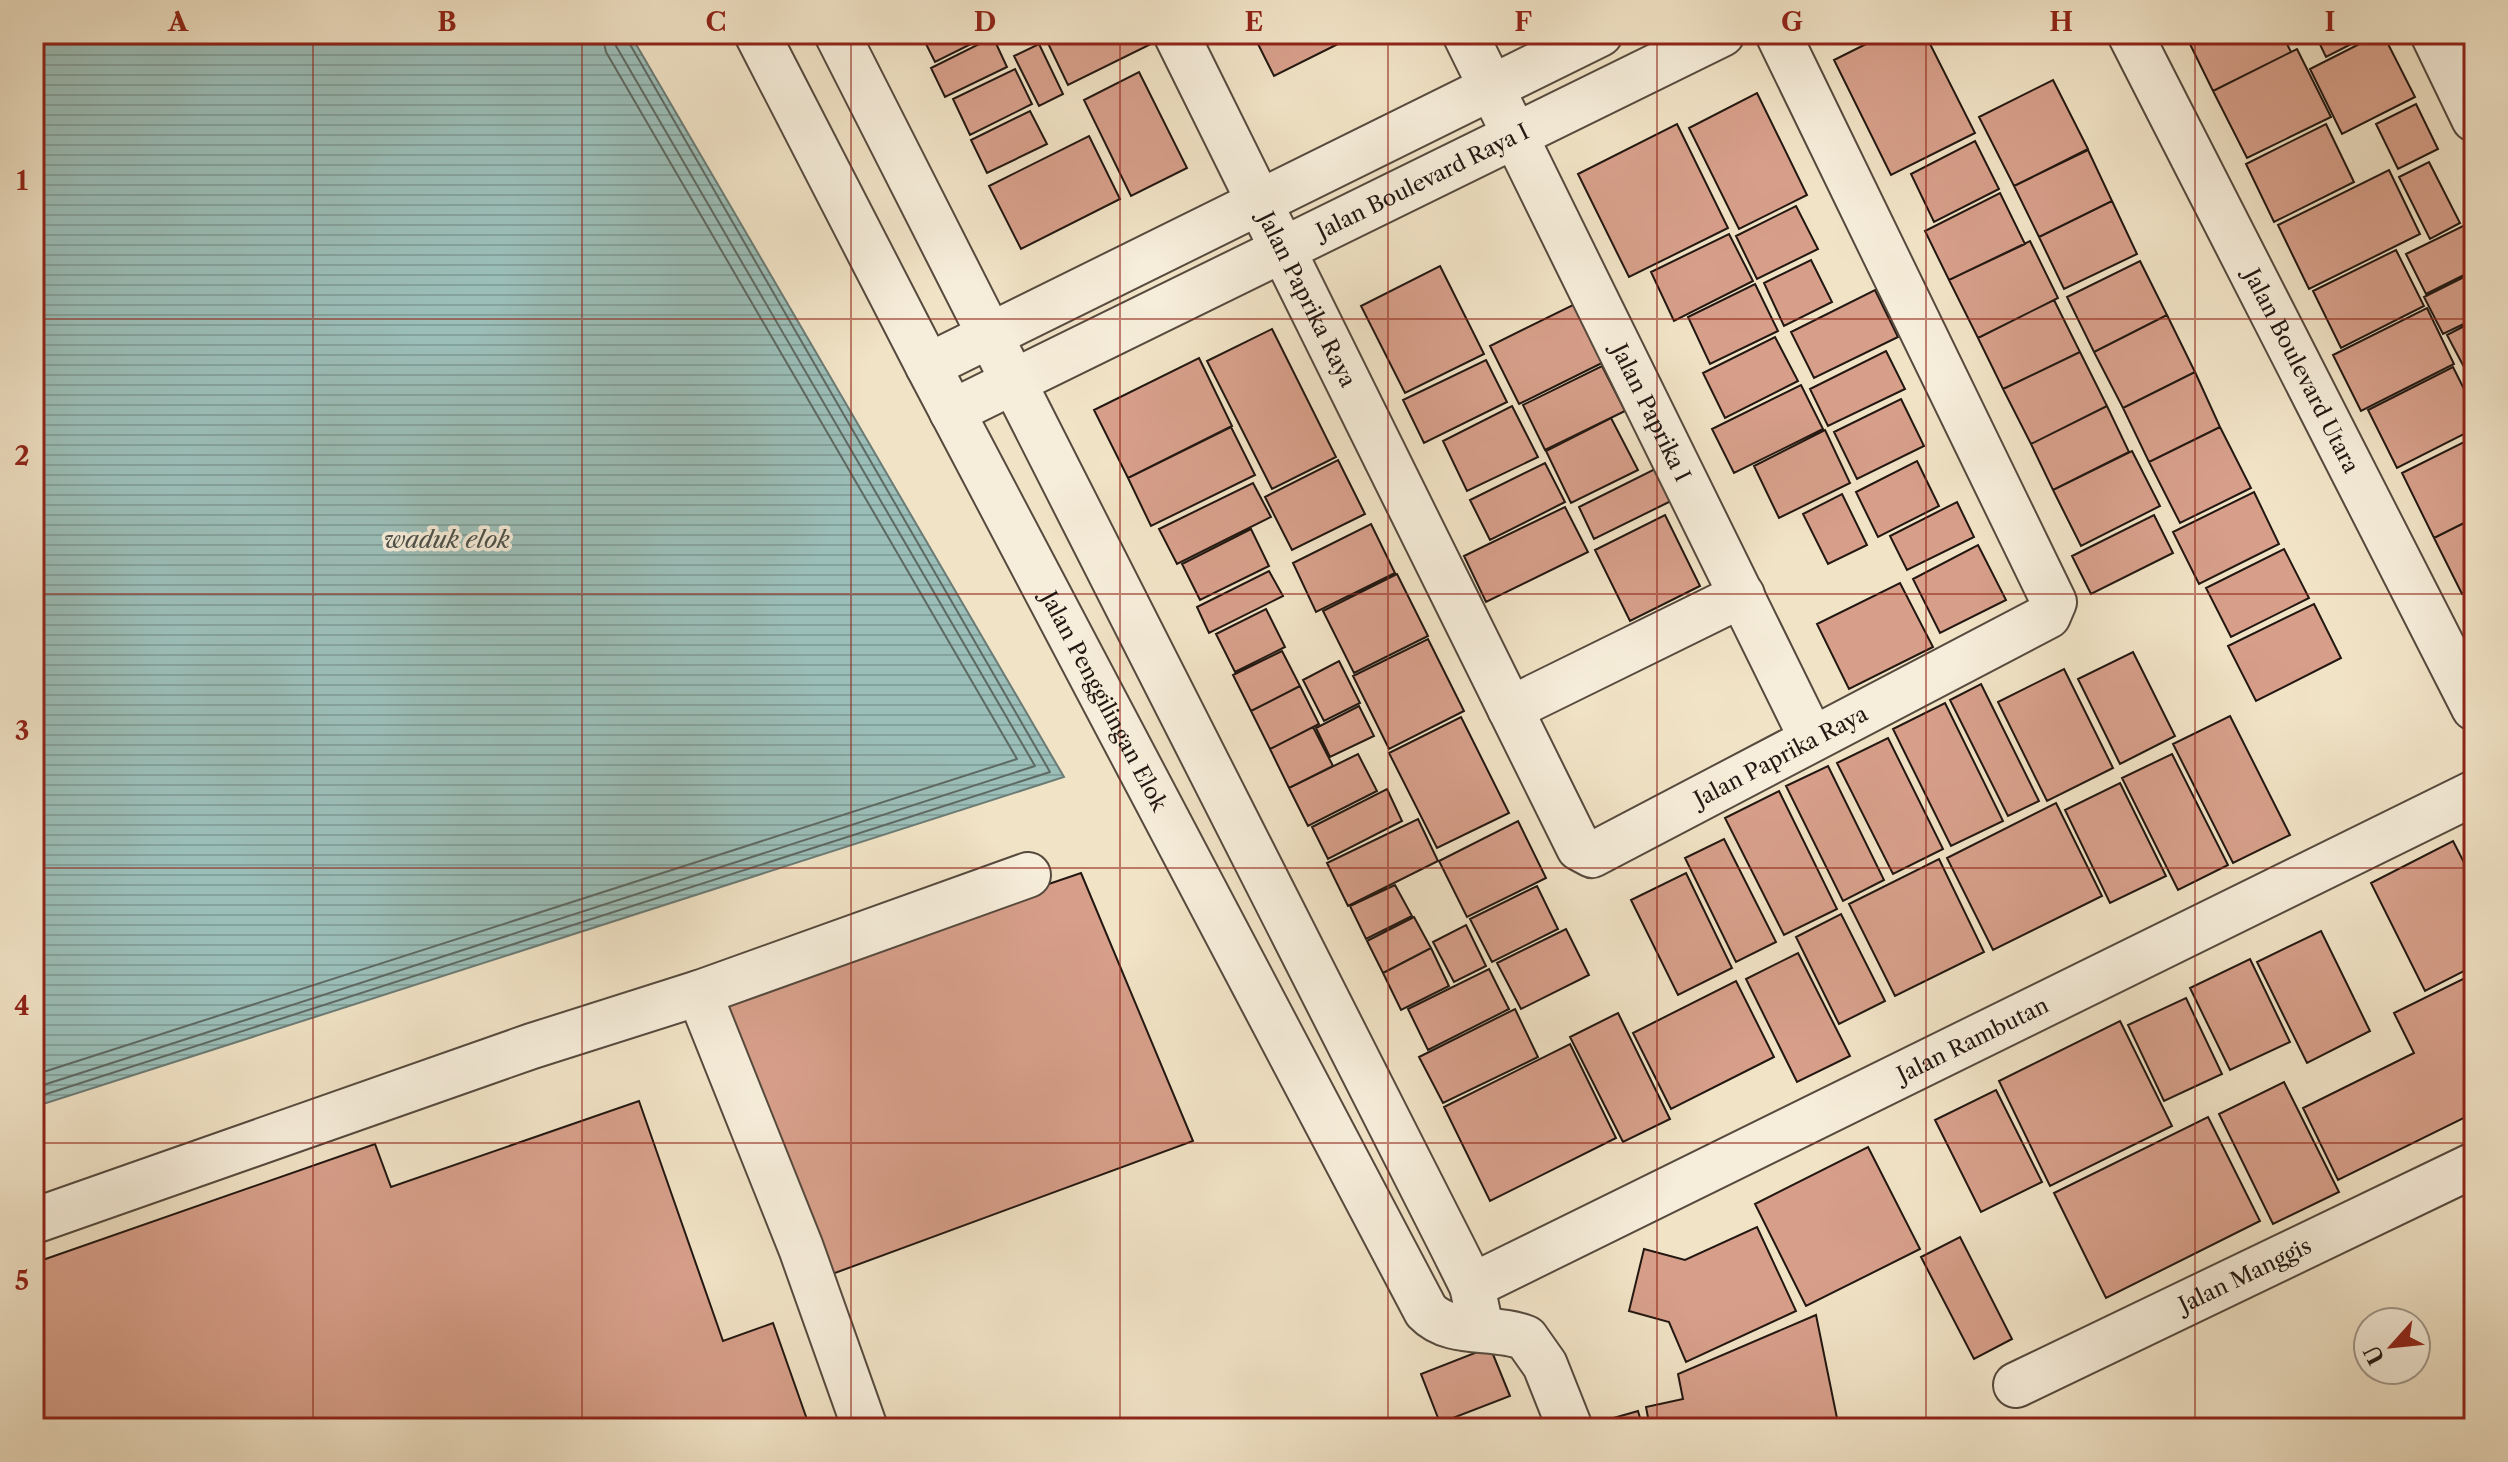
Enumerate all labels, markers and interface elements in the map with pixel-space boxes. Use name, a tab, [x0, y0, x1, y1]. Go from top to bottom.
text: A	[167, 6, 189, 38]
text: B	[437, 6, 457, 38]
text: C	[706, 6, 726, 38]
text: D	[974, 6, 996, 38]
text: E	[1245, 6, 1263, 38]
text: F	[1514, 6, 1532, 38]
text: G	[1781, 6, 1803, 38]
text: H	[2049, 6, 2073, 38]
text: I	[2325, 6, 2335, 38]
street label: Jalan Boulevard Raya I	[1309, 118, 1533, 246]
text: 1	[16, 165, 28, 197]
street label: Jalan Paprika Raya	[1251, 205, 1362, 392]
street label: Jalan Boulevard Utara	[2237, 262, 2365, 478]
street label: Jalan Paprika I	[1604, 337, 1696, 486]
text: 2	[14, 440, 30, 472]
water label: waduk elok	[384, 525, 510, 554]
street label: Jalan Penggilingan Elok	[1034, 584, 1174, 817]
street label: Jalan Paprika Raya	[1687, 700, 1873, 815]
text: 3	[15, 715, 29, 747]
text: 4	[14, 990, 30, 1022]
street label: Jalan Rambutan	[1890, 991, 2053, 1090]
street label: Jalan Manggis	[2172, 1232, 2316, 1320]
text: 5	[15, 1265, 29, 1297]
north arrow	[2352, 1306, 2432, 1386]
text: U	[2358, 1341, 2391, 1369]

